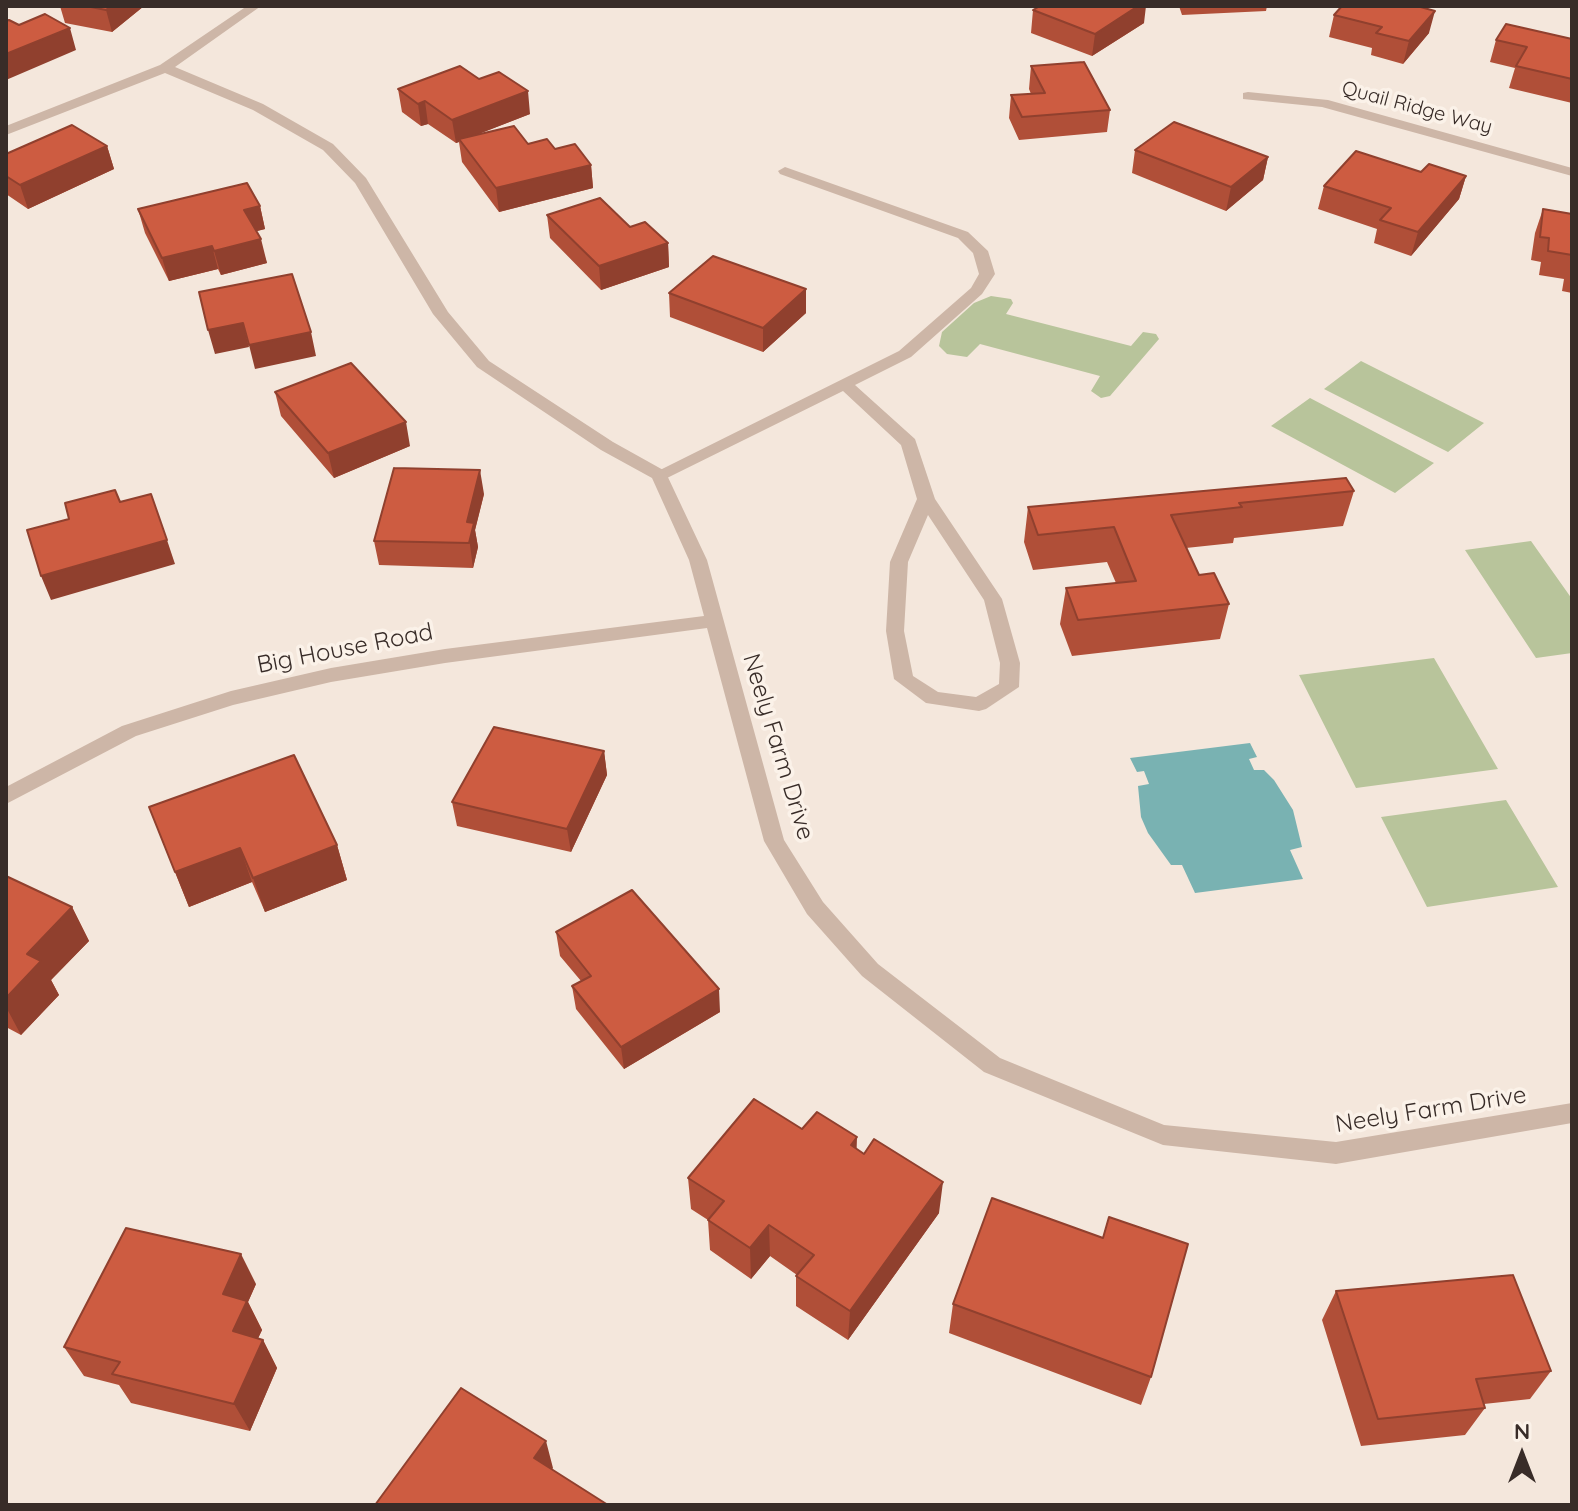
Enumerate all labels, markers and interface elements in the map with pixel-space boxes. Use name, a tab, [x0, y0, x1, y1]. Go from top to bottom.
street label: Quail Ridge Way	[1339, 76, 1495, 140]
street label: Big House Road	[255, 618, 435, 680]
street label: Neely Farm Drive	[736, 650, 820, 844]
street label: Neely Farm Drive	[1333, 1081, 1529, 1139]
north arrow	[1482, 1415, 1562, 1495]
text: N	[1514, 1417, 1530, 1445]

